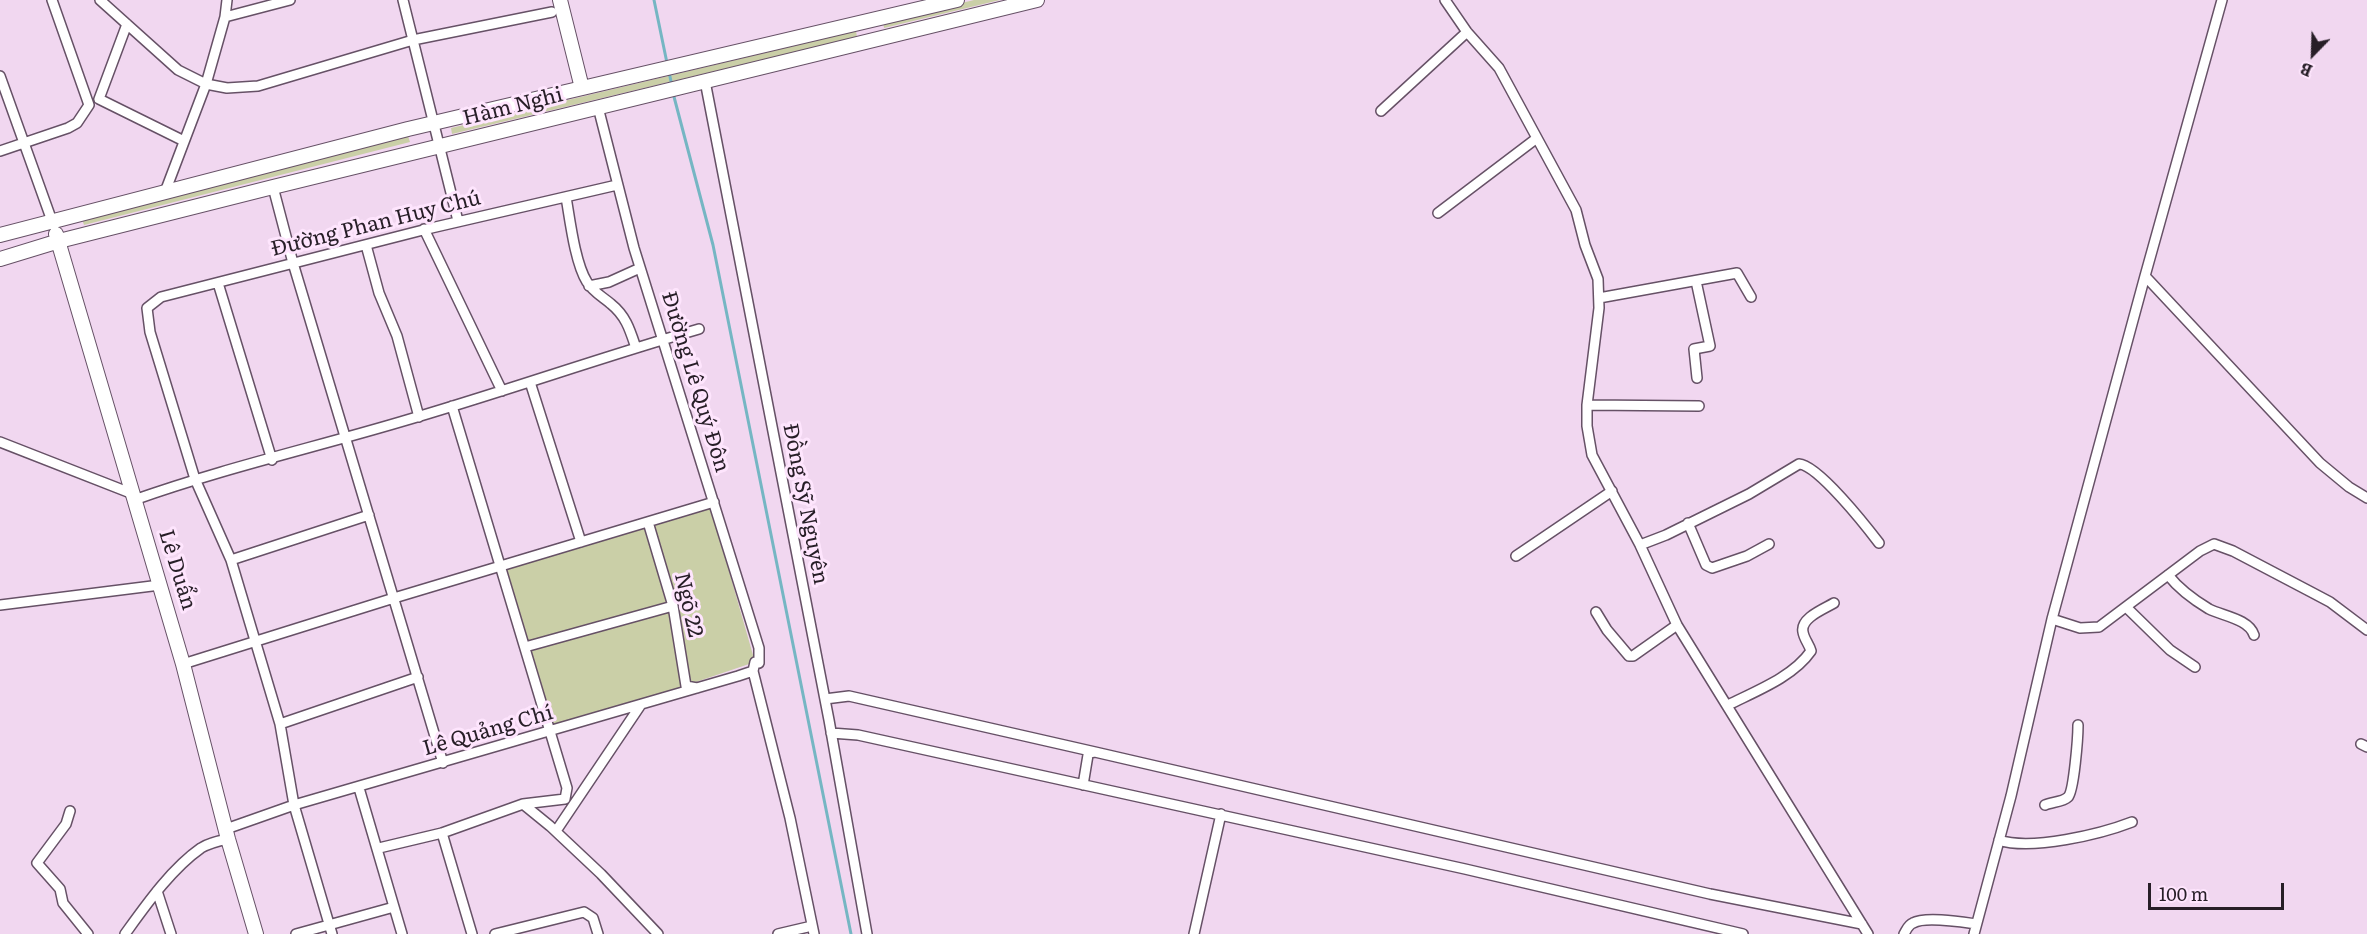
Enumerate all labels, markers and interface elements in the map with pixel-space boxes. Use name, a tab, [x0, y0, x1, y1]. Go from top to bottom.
north arrow	[2283, 24, 2343, 84]
text: B	[2296, 57, 2316, 84]
street label: Hàm Nghi	[460, 82, 566, 132]
street label: Đường Phan Huy Chú	[268, 186, 484, 262]
street label: Đường Lê Quý Đôn	[655, 288, 735, 476]
street label: Đồng Sỹ Nguyên	[777, 421, 833, 587]
street label: Lê Duẩn	[153, 527, 201, 613]
street label: Ngõ 22	[668, 570, 708, 640]
street label: Lê Quảng Chí	[420, 700, 556, 762]
scale bar	[2151, 871, 2288, 909]
text: 100 m	[2159, 880, 2208, 907]

